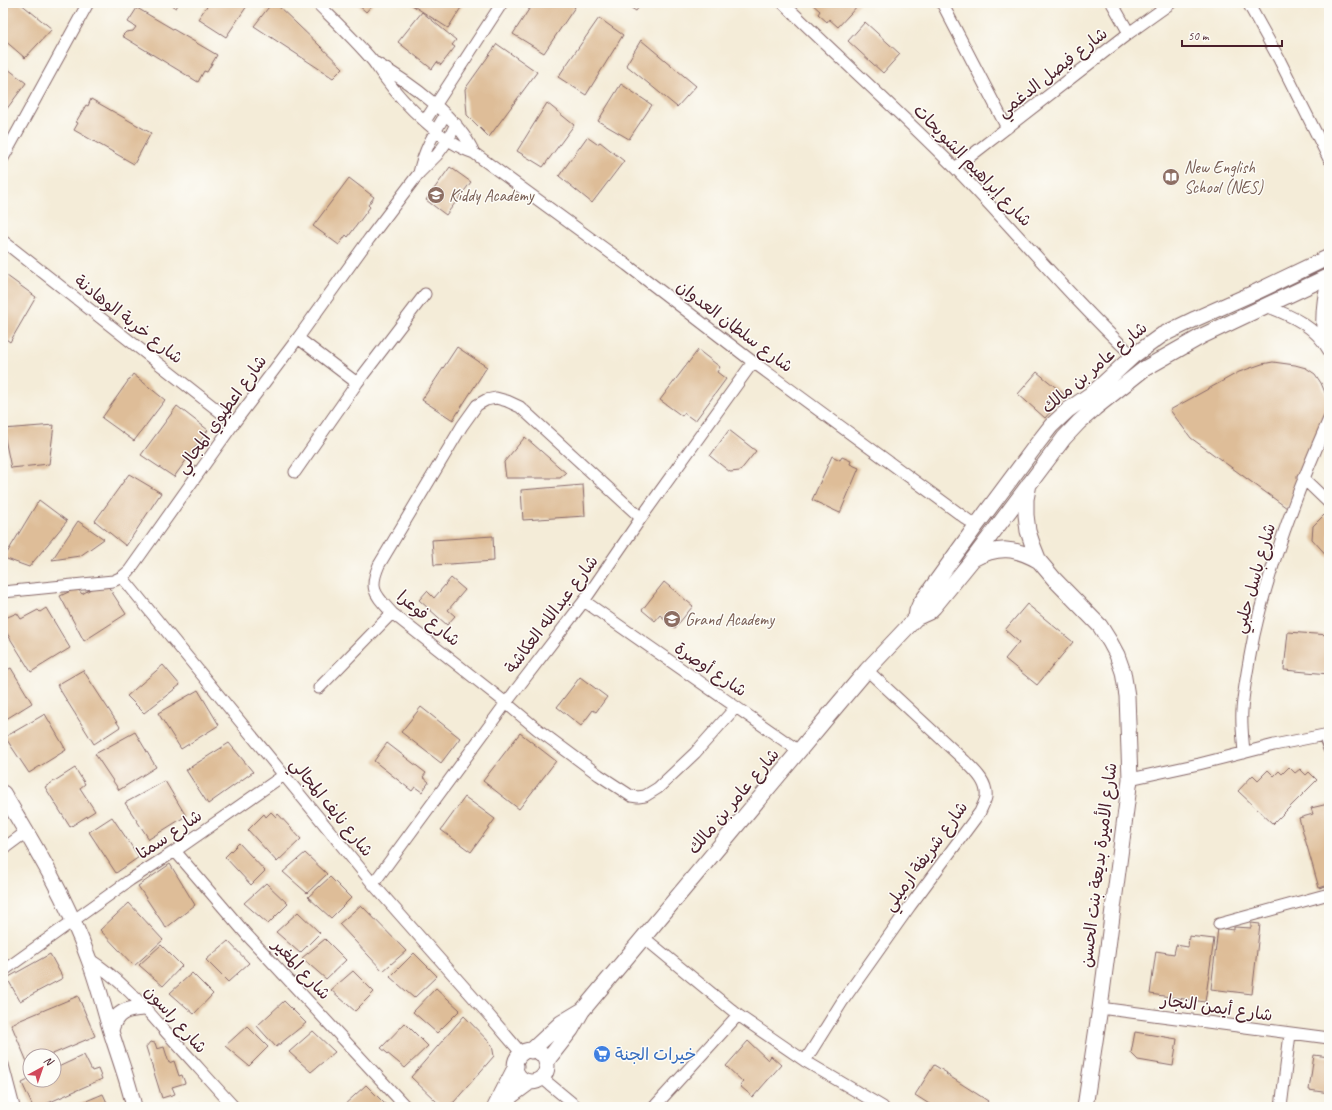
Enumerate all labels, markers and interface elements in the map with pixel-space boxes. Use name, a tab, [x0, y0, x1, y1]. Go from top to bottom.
scale bar	[1182, 22, 1282, 48]
street label: شارع فيصل الدغمي	[993, 23, 1114, 125]
text: 50 m	[1188, 28, 1210, 44]
street label: شارع إبراهيم الشويحات	[907, 100, 1036, 232]
place label: New English School (NES)	[1184, 157, 1264, 198]
library icon: New English School (NES)	[1161, 167, 1181, 187]
school or university icon: Kiddy Academy	[426, 185, 446, 205]
place label: Kiddy Academy	[449, 185, 535, 206]
street label: شارع خربة الوهادنة	[70, 271, 187, 369]
street label: شارع سلطان العدوان	[672, 276, 797, 378]
street label: شارع عامر بن مالك	[1037, 317, 1152, 419]
street label: شارع اعطيوي المجالي	[171, 351, 275, 480]
street label: شارع باسل حلبي	[1229, 521, 1284, 637]
street label: شارع عبدالله العكاشة	[500, 551, 603, 678]
street label: شارع فوعرا	[392, 586, 465, 652]
school or university icon: Grand Academy	[662, 609, 682, 629]
place label: Grand Academy	[685, 609, 775, 630]
street label: شارع أوصرة	[670, 638, 751, 702]
street label: شارع عامر بن مالك	[683, 744, 785, 859]
street label: شارع نايف المجالي	[282, 754, 378, 863]
street label: شارع الأميرة بديعة بنت الحسن	[1075, 761, 1122, 969]
street label: شارع شريفة ارميلي	[879, 797, 976, 918]
street label: شارع سمتا	[133, 805, 207, 865]
street label: شارع المغير	[266, 933, 335, 1005]
street label: شارع راسون	[139, 981, 212, 1058]
street label: شارع أيمن النجار	[1158, 989, 1274, 1027]
supermarket icon: خيرات الجنة	[592, 1044, 612, 1064]
place label: خيرات الجنة	[615, 1044, 696, 1065]
north arrow	[22, 1048, 62, 1088]
text: N	[41, 1053, 57, 1069]

